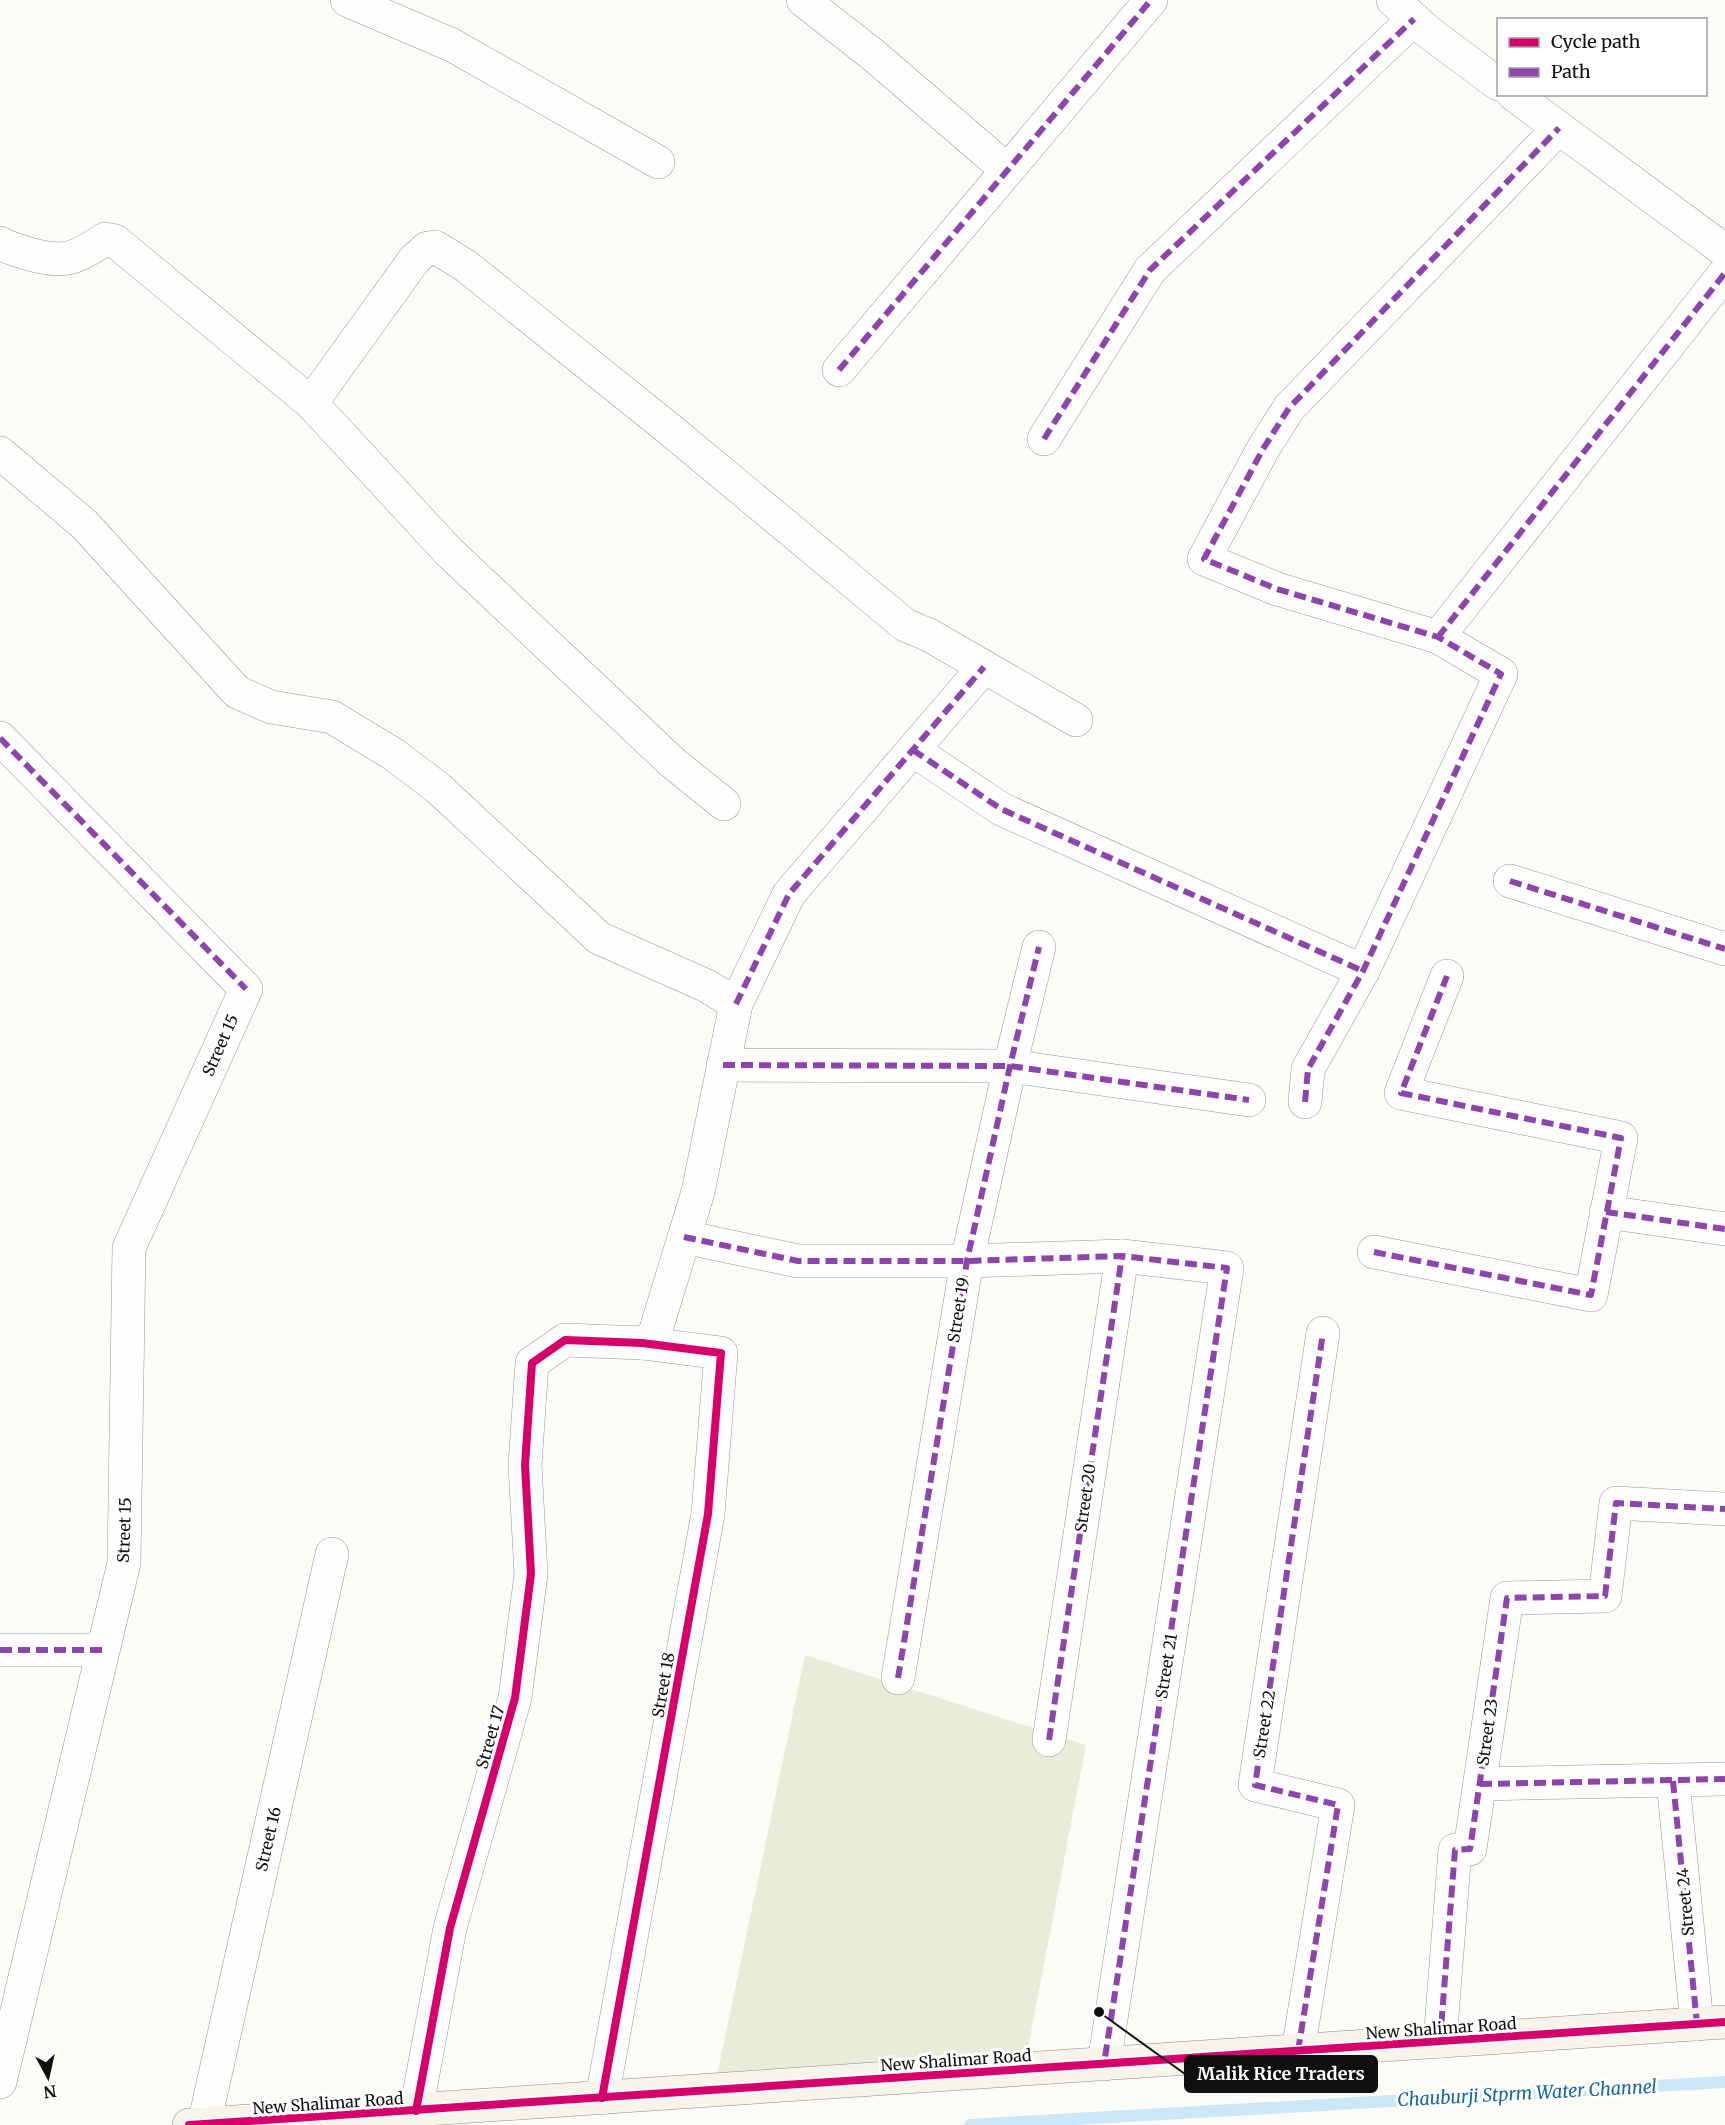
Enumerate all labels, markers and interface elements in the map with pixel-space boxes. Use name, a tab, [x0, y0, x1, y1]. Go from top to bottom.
legend	[1497, 18, 1707, 96]
text: Cycle path	[1551, 30, 1641, 53]
text: Path	[1551, 60, 1591, 83]
street label: Street 15	[198, 1011, 242, 1079]
street label: Street 19	[943, 1276, 973, 1344]
street label: Street 20	[1070, 1462, 1100, 1534]
street label: Street 15	[113, 1497, 135, 1563]
street label: Street 21	[1151, 1632, 1181, 1700]
street label: Street 18	[647, 1651, 679, 1719]
street label: Street 22	[1249, 1689, 1279, 1759]
street label: Street 23	[1472, 1697, 1502, 1767]
street label: Street 17	[471, 1703, 509, 1771]
street label: Street 16	[251, 1804, 285, 1873]
street label: Street 24	[1672, 1867, 1698, 1937]
street label: New Shalimar Road	[1365, 2013, 1517, 2043]
street label: New Shalimar Road	[880, 2045, 1032, 2075]
north arrow	[18, 2047, 78, 2107]
callout: Malik Rice Traders	[1185, 2056, 1377, 2092]
text: Malik Rice Traders	[1197, 2062, 1365, 2085]
water label: Chauburji Stprm Water Channel	[1397, 2075, 1657, 2111]
text: N	[42, 2081, 58, 2103]
street label: New Shalimar Road	[252, 2088, 404, 2118]

